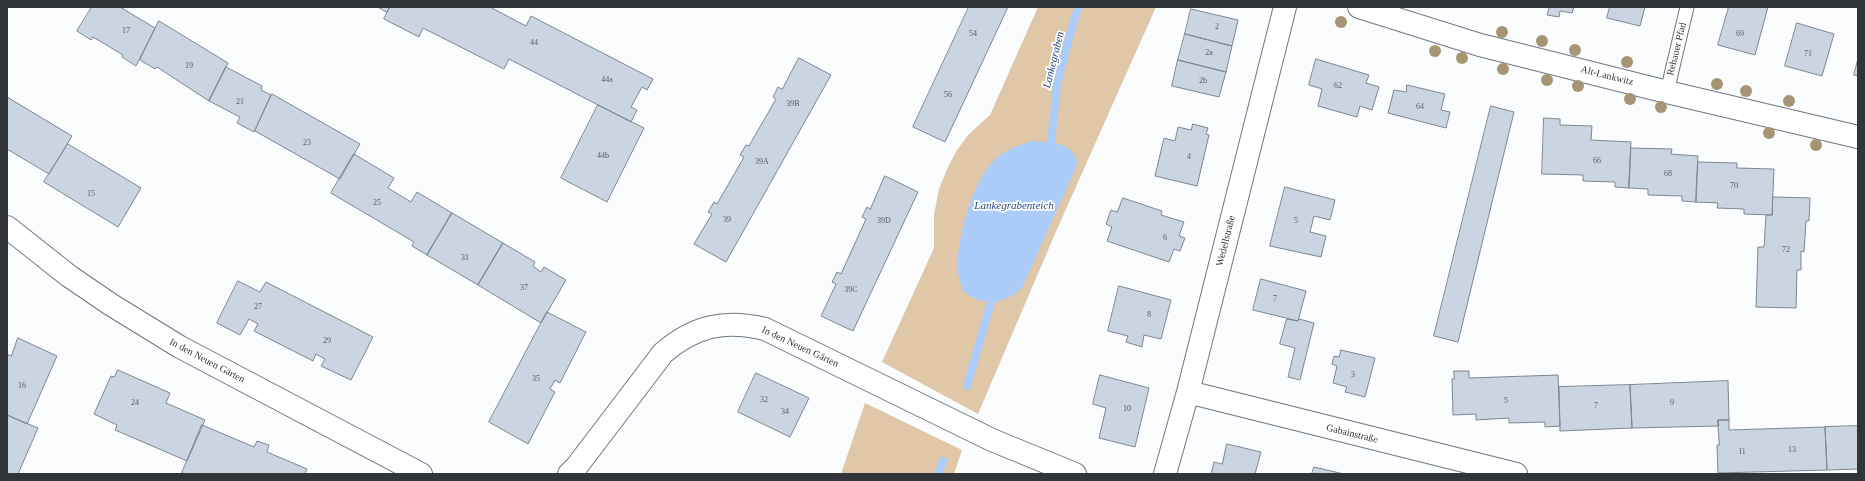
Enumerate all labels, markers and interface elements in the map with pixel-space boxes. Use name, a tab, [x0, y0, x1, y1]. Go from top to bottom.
street label: Rehauer Pfad	[1665, 21, 1689, 77]
house number: 2	[1215, 22, 1219, 32]
house number: 17	[122, 26, 130, 36]
house number: 54	[969, 29, 977, 39]
house number: 69	[1736, 29, 1744, 39]
water label: Lankegraben	[1041, 30, 1067, 90]
house number: 44	[530, 38, 538, 48]
house number: 2a	[1205, 48, 1213, 58]
house number: 71	[1804, 49, 1812, 59]
house number: 19	[185, 61, 193, 71]
street label: Alt-Lankwitz	[1579, 64, 1635, 88]
house number: 44a	[601, 75, 613, 85]
house number: 2b	[1199, 76, 1207, 86]
house number: 62	[1334, 81, 1342, 91]
house number: 56	[944, 90, 952, 100]
house number: 21	[236, 97, 244, 107]
house number: 39B	[786, 99, 800, 109]
house number: 64	[1416, 102, 1424, 112]
house number: 23	[303, 138, 311, 148]
house number: 44b	[597, 151, 609, 161]
house number: 4	[1187, 152, 1191, 162]
house number: 66	[1593, 156, 1601, 166]
house number: 39A	[755, 157, 769, 167]
house number: 68	[1664, 169, 1672, 179]
house number: 70	[1730, 181, 1738, 191]
house number: 15	[87, 189, 95, 199]
house number: 25	[373, 198, 381, 208]
water label: Lankegrabenteich	[974, 199, 1054, 213]
street label: Wedellstraße	[1214, 214, 1238, 268]
house number: 39	[723, 215, 731, 225]
house number: 39D	[877, 216, 891, 226]
house number: 5	[1294, 216, 1298, 226]
house number: 6	[1163, 233, 1167, 243]
house number: 72	[1782, 245, 1790, 255]
house number: 31	[461, 253, 469, 263]
house number: 37	[520, 283, 528, 293]
house number: 39C	[844, 285, 858, 295]
house number: 7	[1273, 294, 1277, 304]
house number: 27	[254, 302, 262, 312]
house number: 8	[1147, 310, 1151, 320]
street label: In den Neuen Gärten	[760, 324, 840, 370]
street label: In den Neuen Gärten	[167, 336, 247, 386]
house number: 29	[323, 336, 331, 346]
house number: 3	[1351, 370, 1355, 380]
house number: 35	[532, 374, 540, 384]
house number: 16	[18, 381, 26, 391]
house number: 32	[760, 395, 768, 405]
house number: 5	[1504, 396, 1508, 406]
house number: 24	[131, 398, 139, 408]
house number: 9	[1670, 398, 1674, 408]
house number: 7	[1594, 401, 1598, 411]
house number: 10	[1123, 404, 1131, 414]
house number: 34	[781, 407, 789, 417]
street label: Gabainstraße	[1325, 422, 1379, 446]
house number: 13	[1788, 445, 1796, 455]
house number: 11	[1738, 447, 1746, 457]

